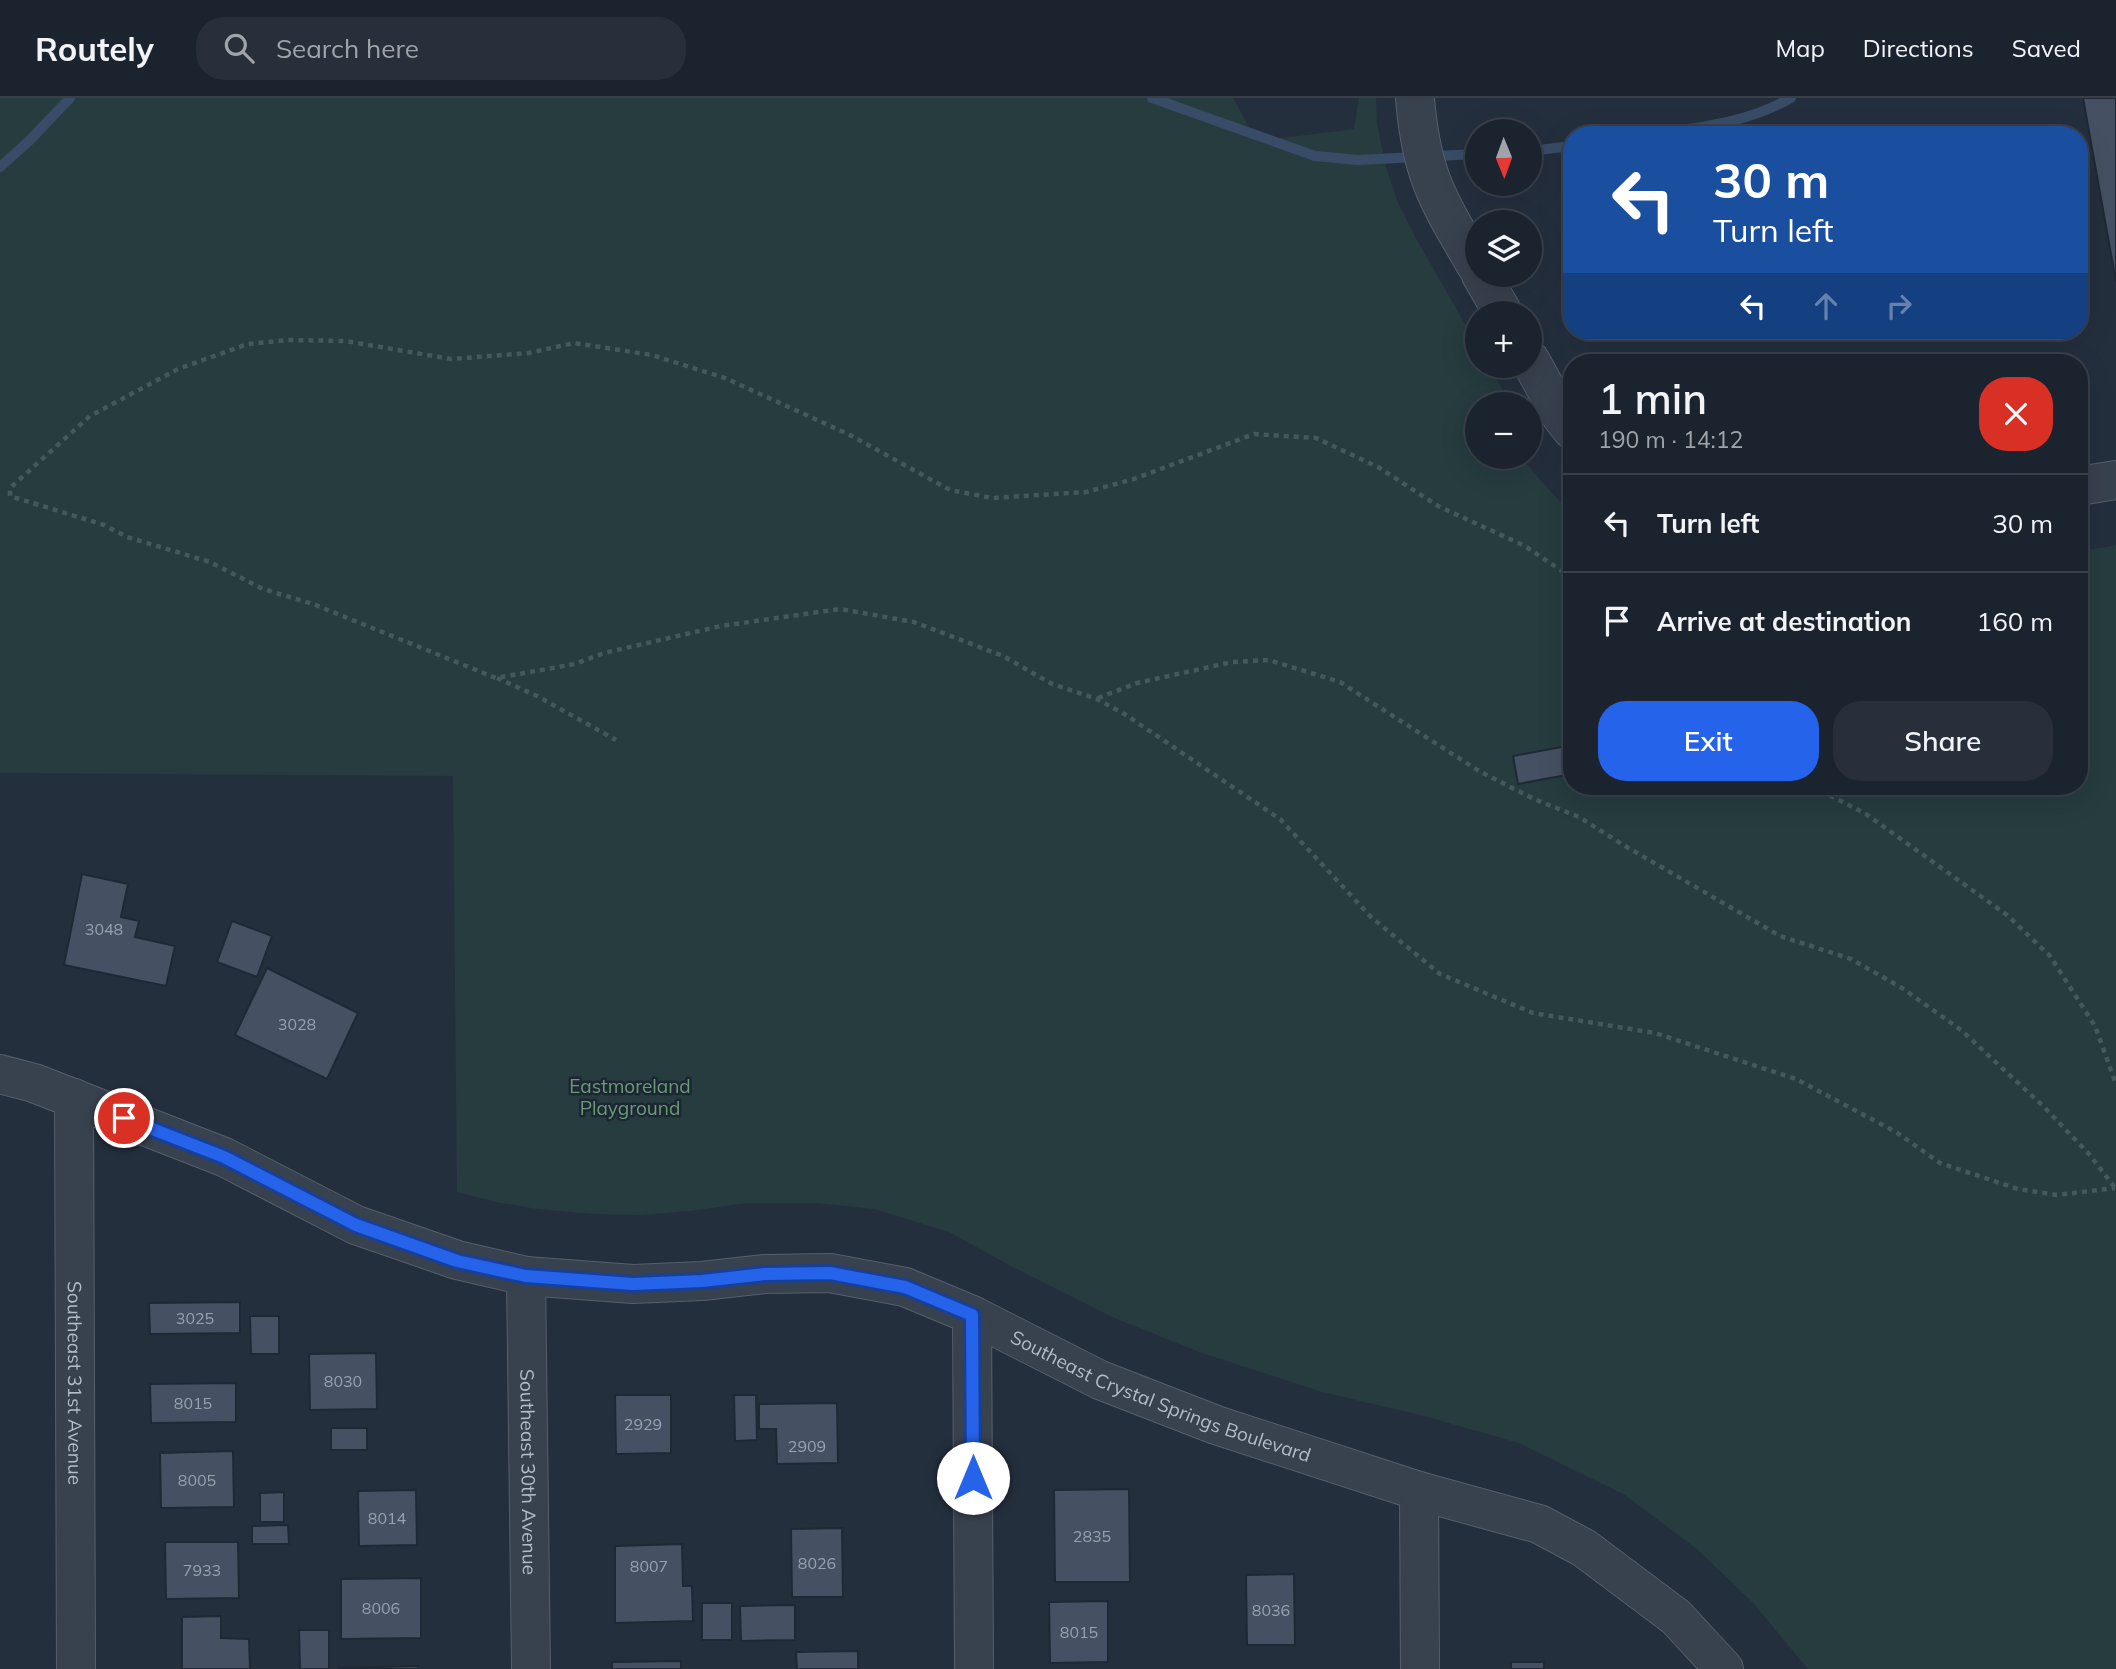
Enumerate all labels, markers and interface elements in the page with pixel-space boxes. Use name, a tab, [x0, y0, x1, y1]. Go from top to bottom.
search box	[196, 17, 686, 80]
text: Routely	[35, 28, 154, 69]
icon: search	[220, 29, 258, 67]
text: Search here	[276, 32, 419, 65]
text: Map	[1775, 33, 1825, 63]
text: Directions	[1863, 33, 1974, 63]
text: Saved	[2012, 33, 2081, 63]
north arrow	[1465, 119, 1542, 196]
map controls	[1465, 119, 1542, 469]
text: 30 m	[1713, 149, 1829, 210]
icon: left	[1598, 154, 1689, 245]
button: layers	[1465, 210, 1542, 287]
text: Turn left	[1713, 210, 1833, 250]
icon: left	[1734, 287, 1772, 325]
icon: ahead	[1807, 287, 1845, 325]
icon: right	[1880, 287, 1918, 325]
button: +	[1465, 301, 1542, 378]
text: 1 min	[1598, 372, 1707, 425]
button: close	[1979, 377, 2053, 451]
button: −	[1465, 392, 1542, 469]
text: 190 m · 14:12	[1598, 425, 1743, 454]
icon: left	[1598, 504, 1636, 542]
text: Turn left	[1657, 507, 1759, 540]
text: 30 m	[1992, 507, 2053, 540]
icon: arrive	[1598, 602, 1636, 640]
text: Arrive at destination	[1657, 605, 1912, 638]
text: 160 m	[1977, 605, 2053, 638]
button: Exit	[1598, 701, 1819, 781]
button: Share	[1833, 701, 2053, 781]
house number: 3048	[85, 919, 123, 939]
house number: 3028	[278, 1014, 316, 1034]
park label: Eastmoreland Playground	[569, 1074, 691, 1120]
pin	[94, 1088, 154, 1148]
icon: arrive	[105, 1099, 143, 1137]
street label: Southeast 31st Avenue	[63, 1281, 87, 1485]
house number: 3025	[176, 1308, 214, 1328]
street label: Southeast Crystal Springs Boulevard	[1007, 1325, 1314, 1467]
street label: Southeast 30th Avenue	[515, 1369, 542, 1575]
house number: 8030	[324, 1371, 362, 1391]
house number: 8015	[174, 1393, 212, 1413]
house number: 2929	[624, 1414, 662, 1434]
house number: 2909	[788, 1436, 826, 1456]
position arrow	[936, 1441, 1010, 1515]
house number: 8005	[178, 1470, 216, 1490]
house number: 8014	[368, 1508, 407, 1528]
house number: 2835	[1073, 1526, 1111, 1546]
house number: 8026	[798, 1553, 836, 1573]
house number: 8007	[630, 1556, 668, 1576]
house number: 7933	[183, 1560, 221, 1580]
house number: 8006	[362, 1598, 400, 1618]
house number: 8036	[1252, 1600, 1290, 1620]
house number: 8015	[1060, 1622, 1098, 1642]

